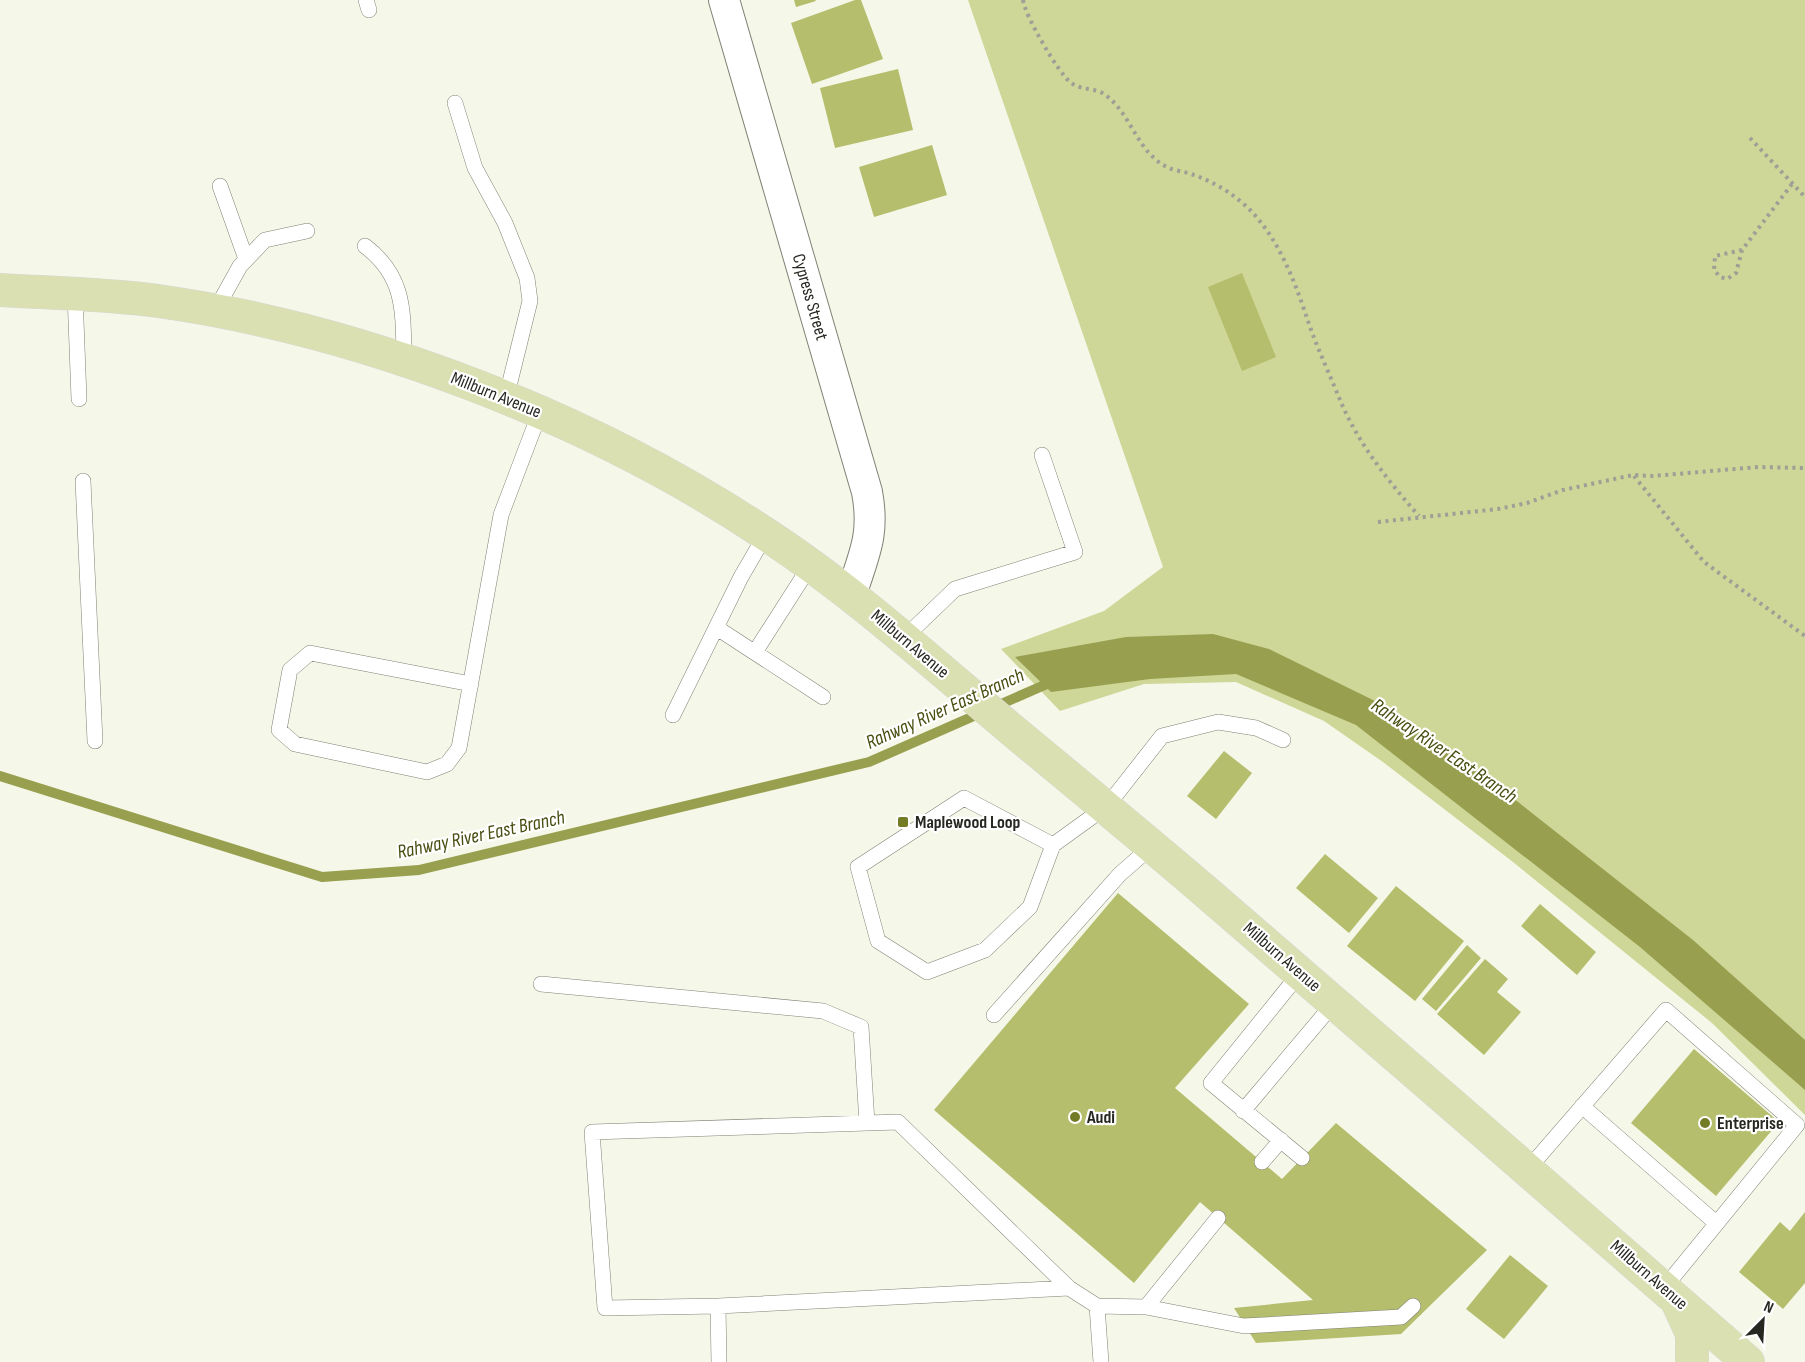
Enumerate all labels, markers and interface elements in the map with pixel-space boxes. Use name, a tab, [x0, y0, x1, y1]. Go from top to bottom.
street label: Cypress Street	[788, 251, 832, 343]
street label: Millburn Avenue	[448, 367, 544, 423]
street label: Millburn Avenue	[867, 605, 953, 683]
water label: Rahway River East Branch	[862, 663, 1028, 755]
water label: Rahway River East Branch	[1367, 693, 1521, 809]
water label: Rahway River East Branch	[395, 806, 567, 864]
place label: Maplewood Loop	[915, 812, 1021, 833]
marker: Maplewood Loop	[896, 815, 910, 829]
street label: Millburn Avenue	[1239, 918, 1325, 996]
place label: Audi	[1086, 1107, 1115, 1128]
marker: Audi	[1068, 1110, 1082, 1124]
place label: Enterprise	[1717, 1113, 1784, 1134]
marker: Enterprise	[1698, 1116, 1712, 1130]
street label: Millburn Avenue	[1606, 1236, 1692, 1314]
north arrow	[1733, 1290, 1793, 1350]
text: N	[1761, 1297, 1776, 1318]

